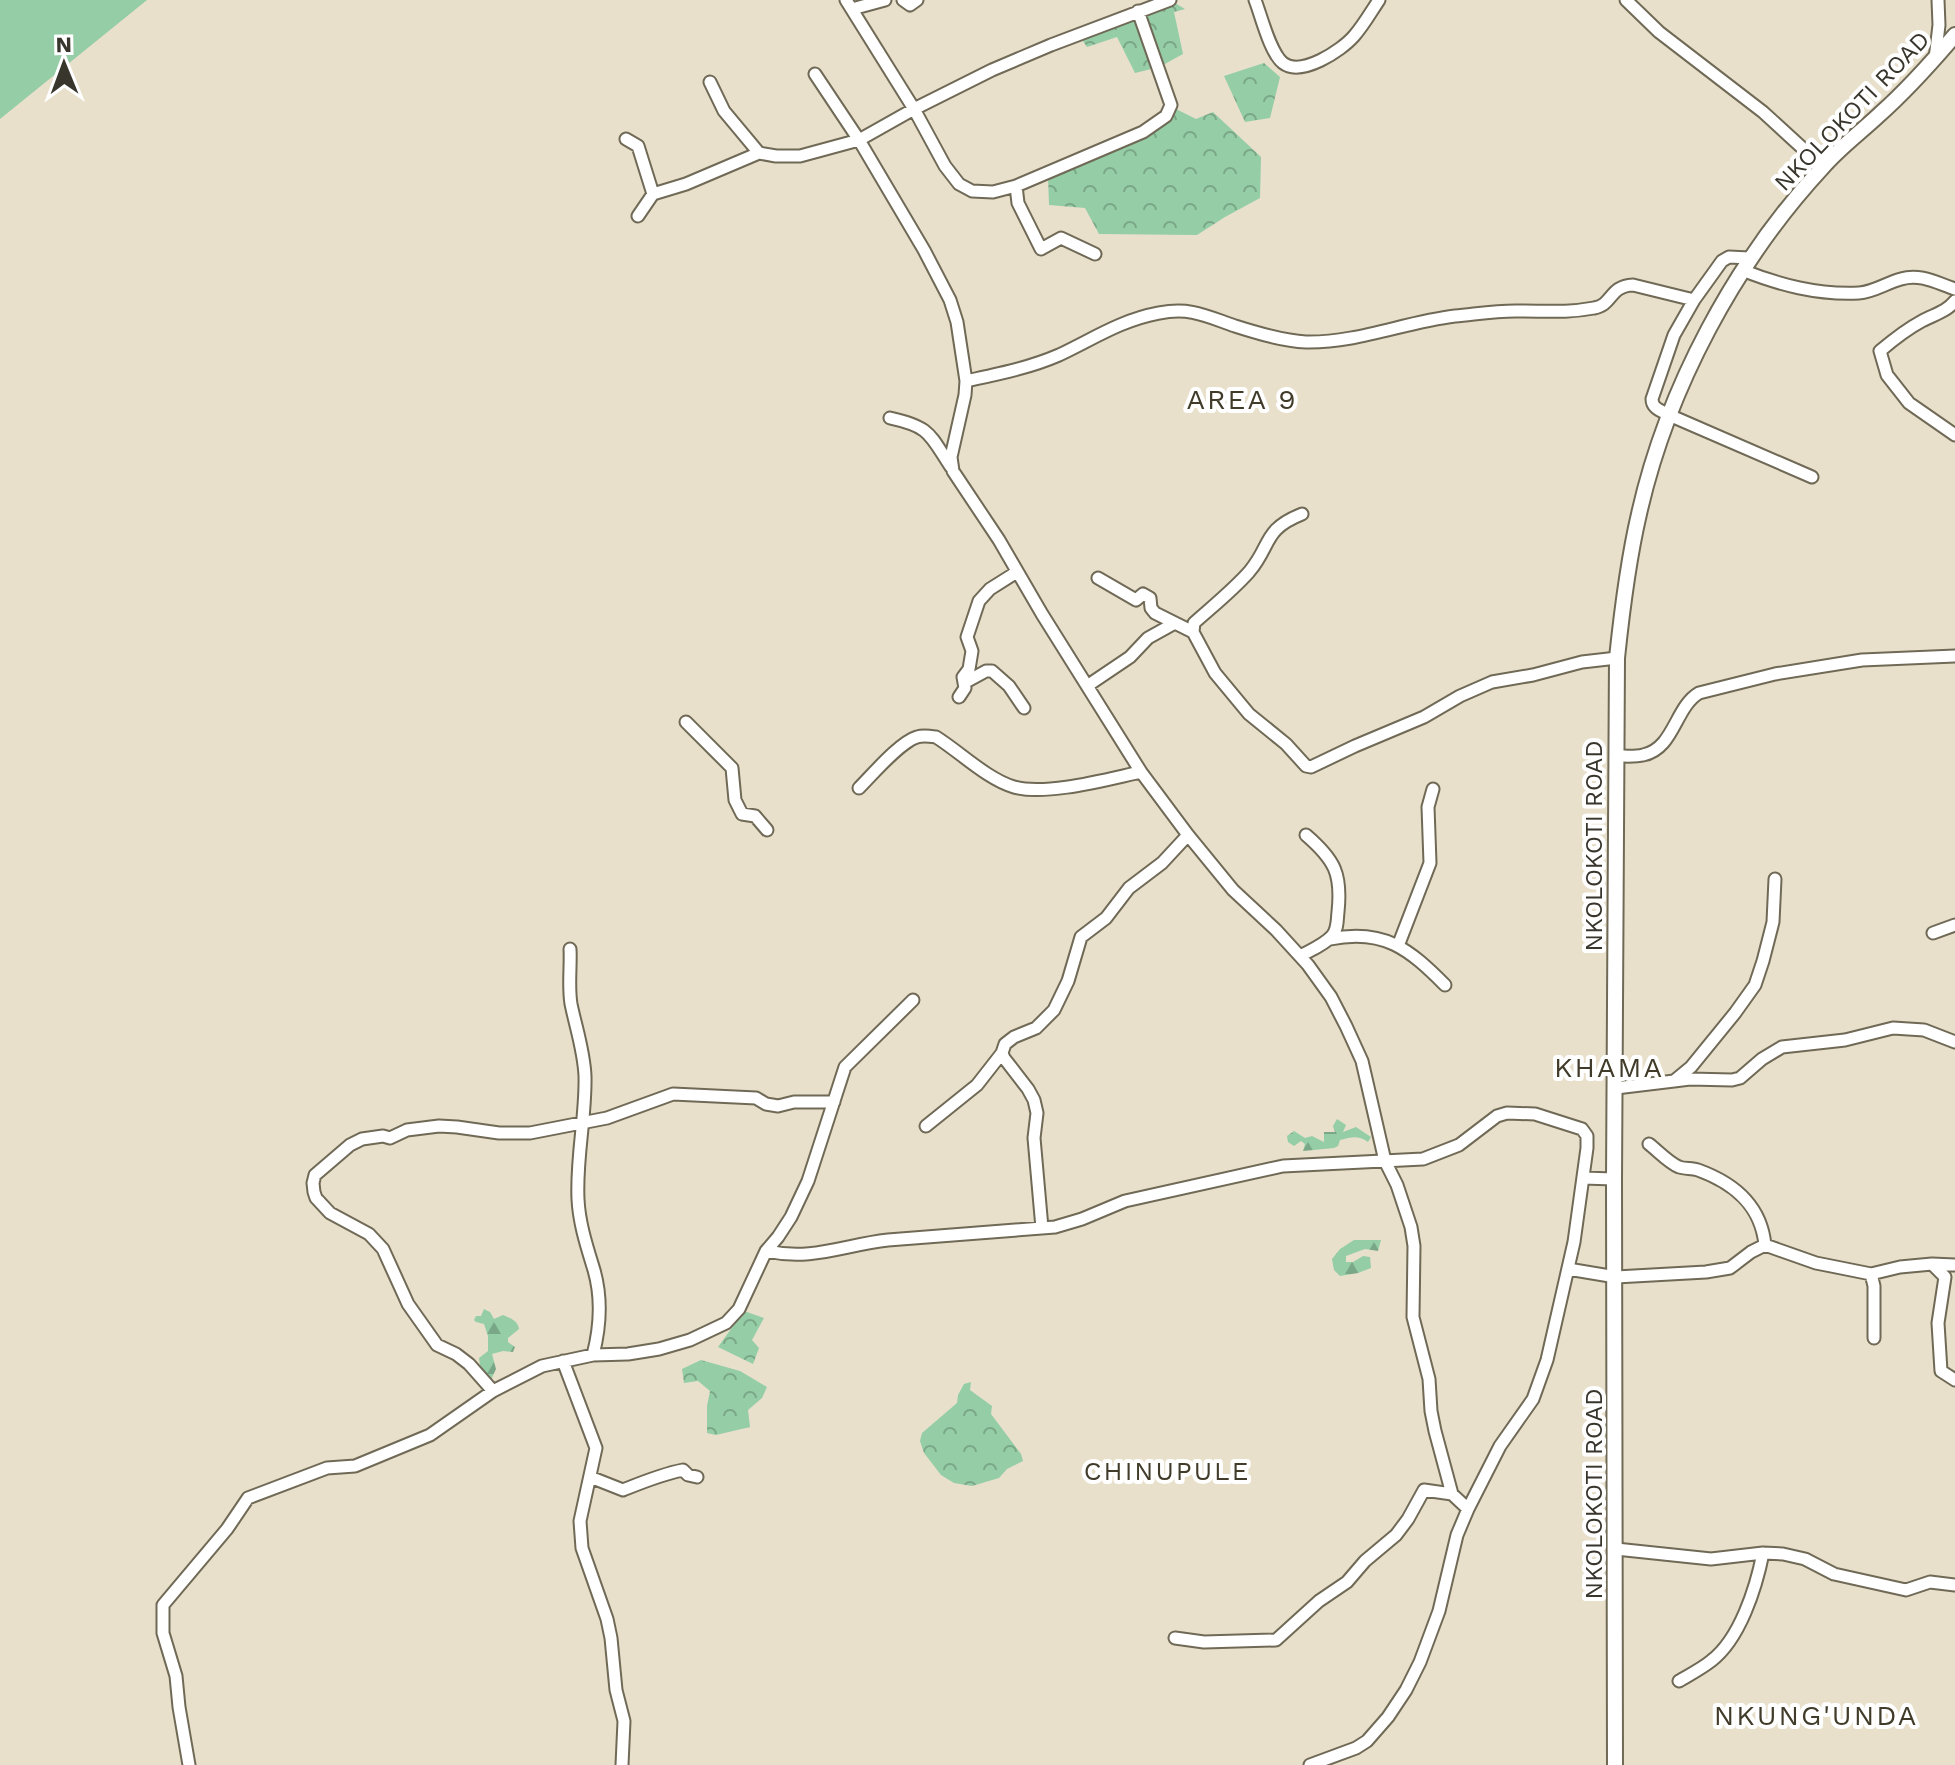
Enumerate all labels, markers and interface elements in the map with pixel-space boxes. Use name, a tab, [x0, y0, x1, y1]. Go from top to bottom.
north arrow	[24, 24, 104, 104]
street label: NKOLOKOTI ROAD	[1769, 25, 1935, 197]
text: N	[55, 32, 72, 57]
district label: AREA 9	[1186, 383, 1298, 416]
street label: NKOLOKOTI ROAD	[1580, 741, 1608, 951]
district label: KHAMA	[1554, 1051, 1664, 1084]
street label: NKOLOKOTI ROAD	[1580, 1389, 1608, 1599]
district label: CHINUPULE	[1084, 1456, 1250, 1486]
district label: NKUNG'UNDA	[1714, 1699, 1918, 1732]

